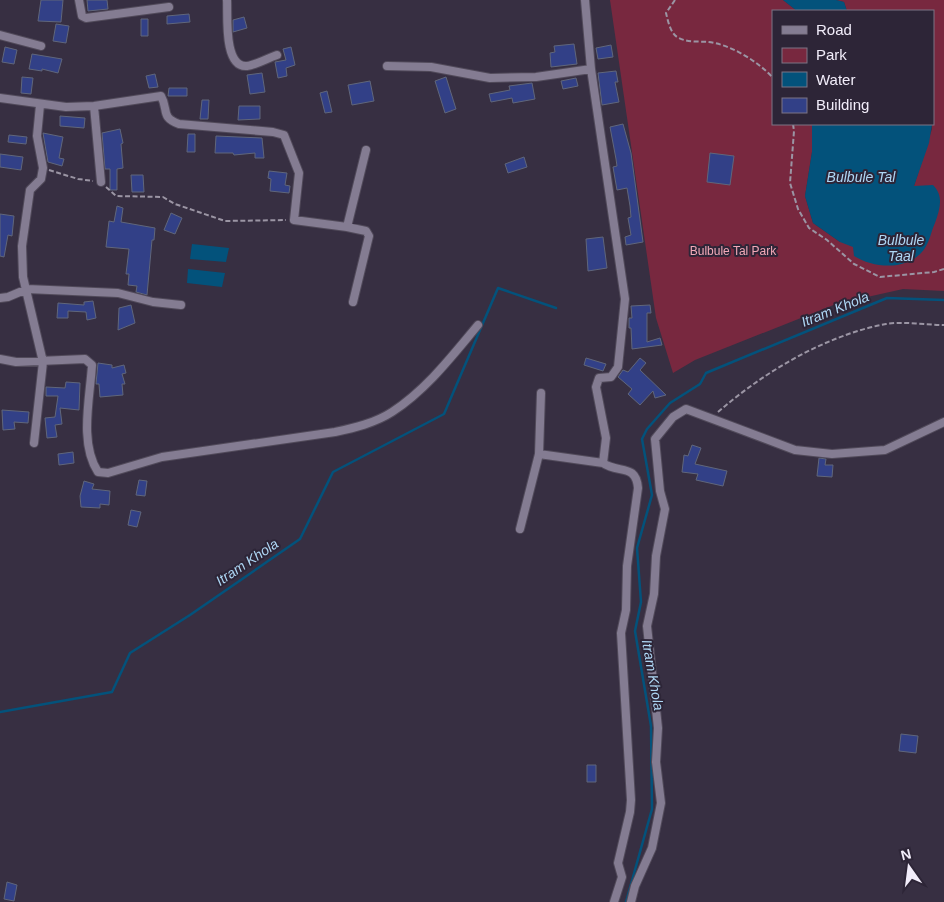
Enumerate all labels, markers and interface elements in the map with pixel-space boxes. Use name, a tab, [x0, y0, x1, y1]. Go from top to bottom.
legend	[772, 10, 934, 125]
text: Road	[816, 21, 852, 38]
text: Park	[816, 46, 847, 63]
text: Water	[816, 71, 855, 88]
text: Building	[816, 96, 869, 113]
water label: Bulbule Tal	[827, 169, 896, 185]
water label: Bulbule Taal	[878, 232, 925, 264]
park label: Bulbule Tal Park	[690, 244, 777, 258]
water label: Itram Khola	[799, 288, 871, 330]
water label: Itram Khola	[213, 535, 281, 589]
water label: Itram Khola	[639, 638, 667, 712]
north arrow	[884, 842, 934, 892]
text: N	[899, 845, 913, 863]

